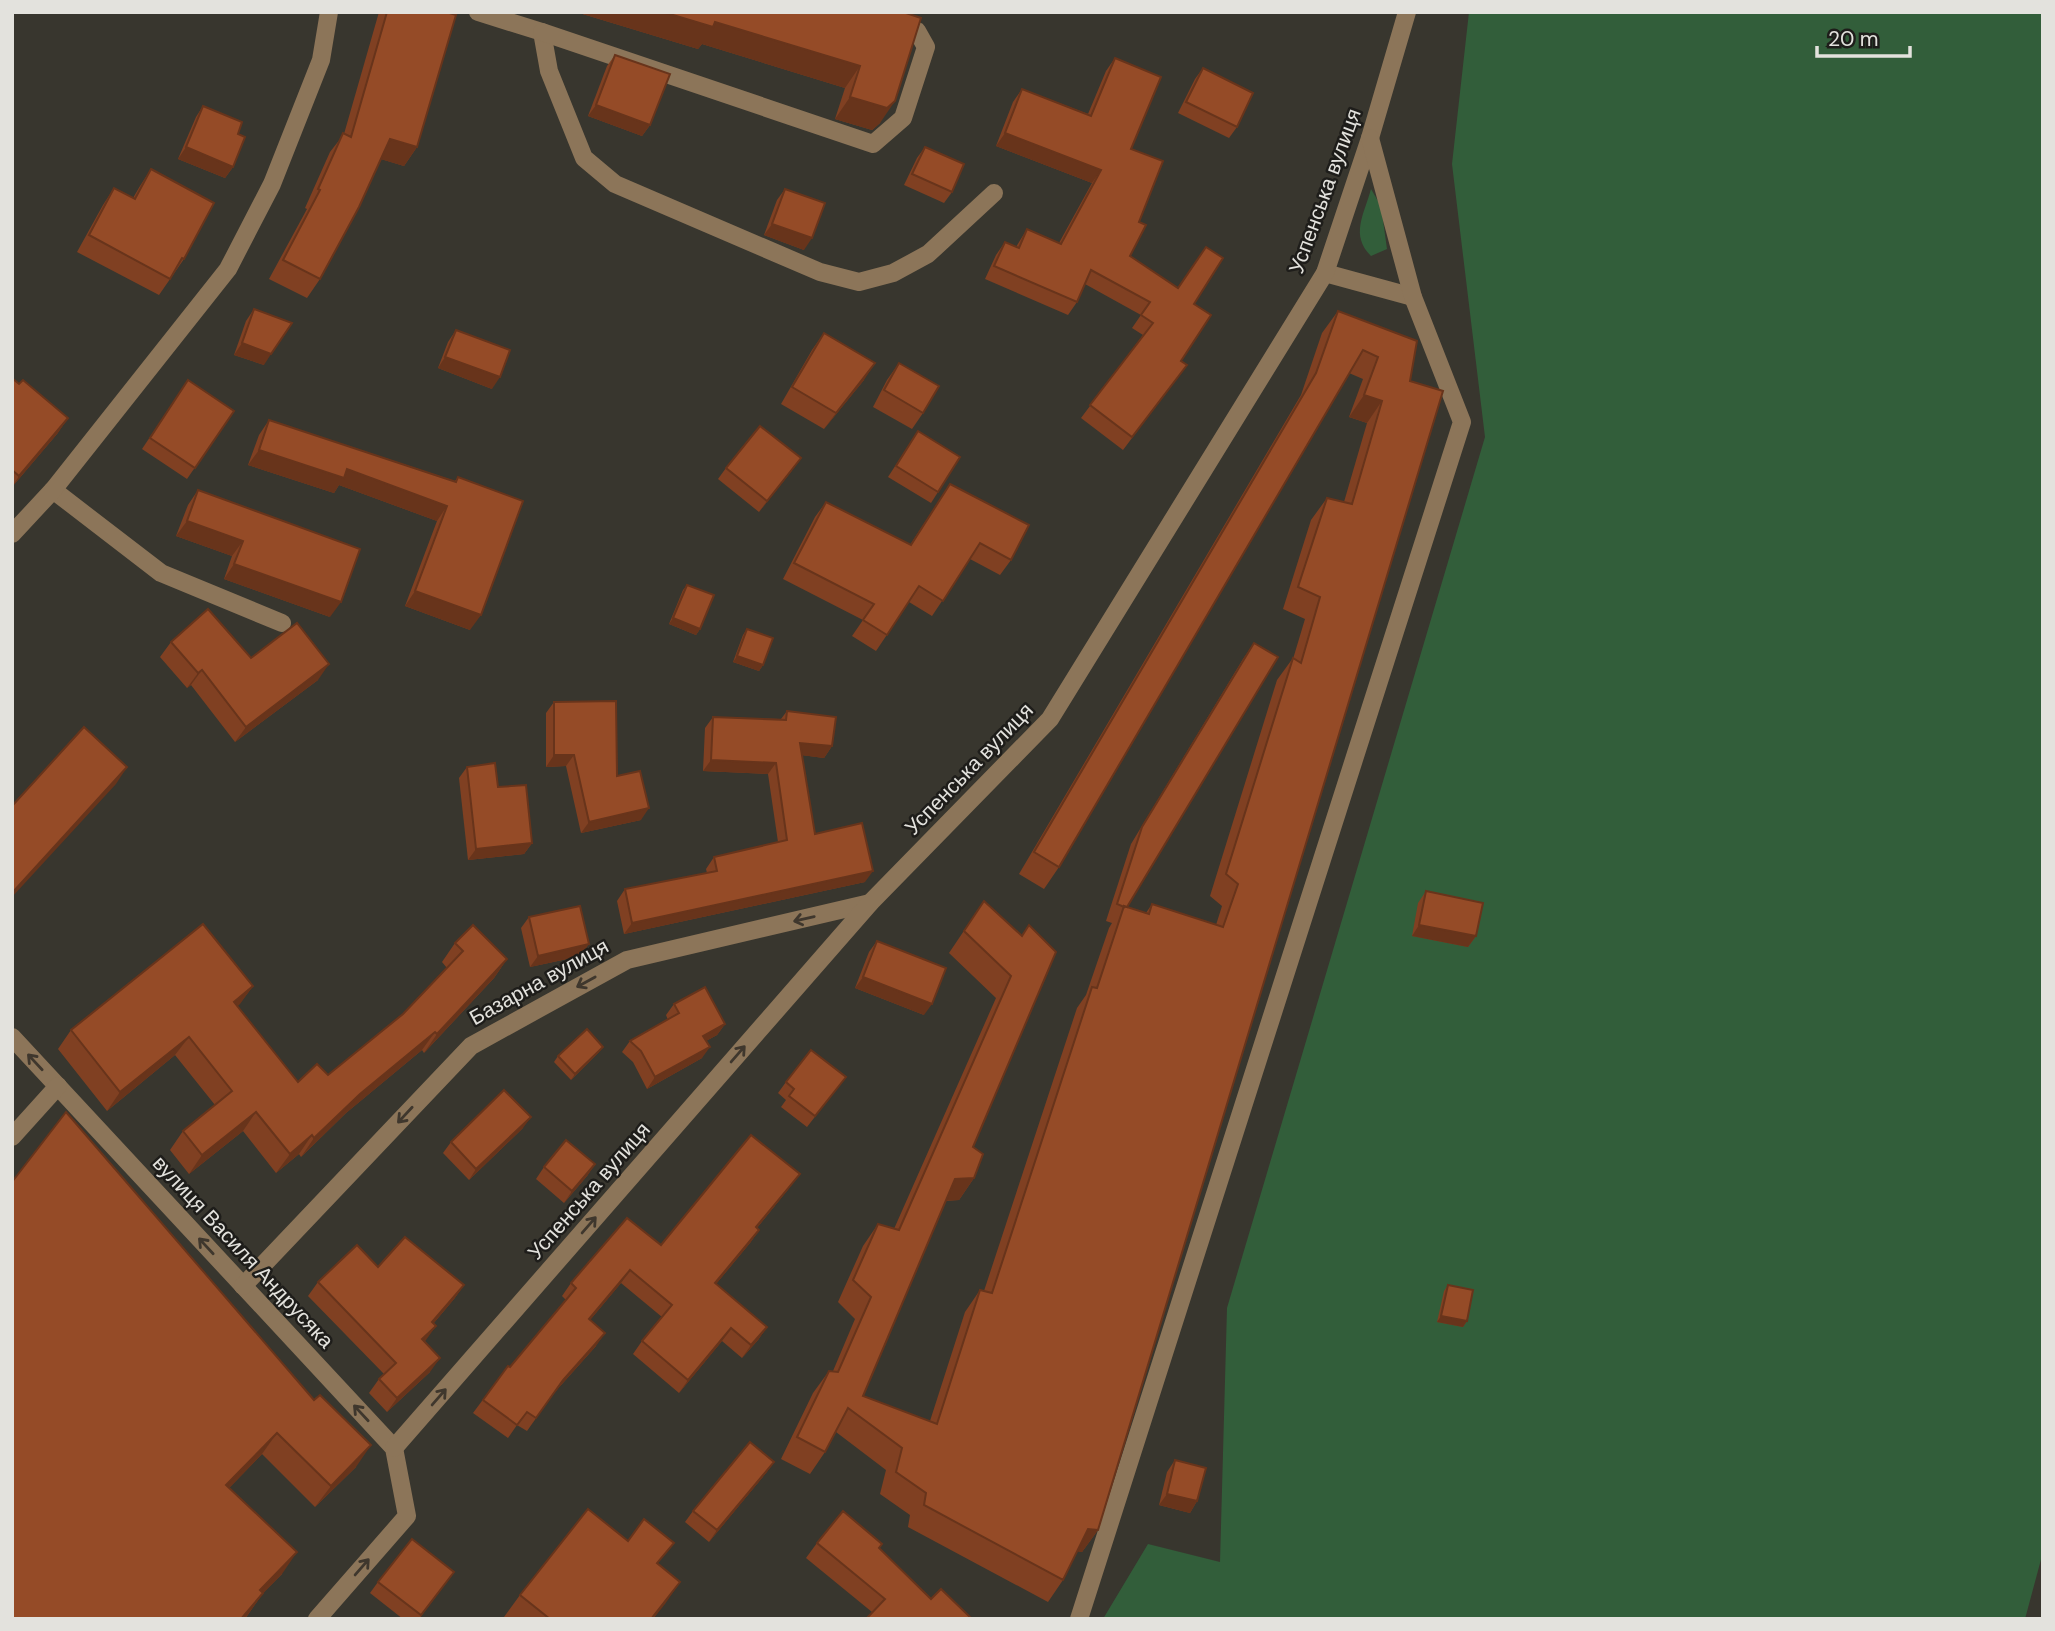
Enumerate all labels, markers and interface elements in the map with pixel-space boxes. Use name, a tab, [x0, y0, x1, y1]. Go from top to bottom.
scale bar	[1817, 14, 1910, 58]
text: 20 m	[1828, 25, 1879, 53]
street label: Успенська вулиця	[1282, 105, 1368, 277]
street label: Успенська вулиця	[899, 697, 1039, 841]
one-way arrow	[793, 913, 815, 926]
street label: Базарна вулиця	[464, 932, 614, 1032]
one-way arrow	[577, 975, 597, 989]
one-way arrow	[730, 1045, 746, 1063]
one-way arrow	[26, 1054, 43, 1071]
one-way arrow	[397, 1106, 413, 1124]
street label: Успенська вулиця	[522, 1116, 656, 1266]
street label: вулиця Василя Андрусяка	[146, 1150, 340, 1355]
one-way arrow	[581, 1217, 597, 1235]
one-way arrow	[198, 1238, 215, 1255]
one-way arrow	[431, 1388, 447, 1406]
one-way arrow	[353, 1405, 370, 1422]
one-way arrow	[354, 1559, 370, 1577]

